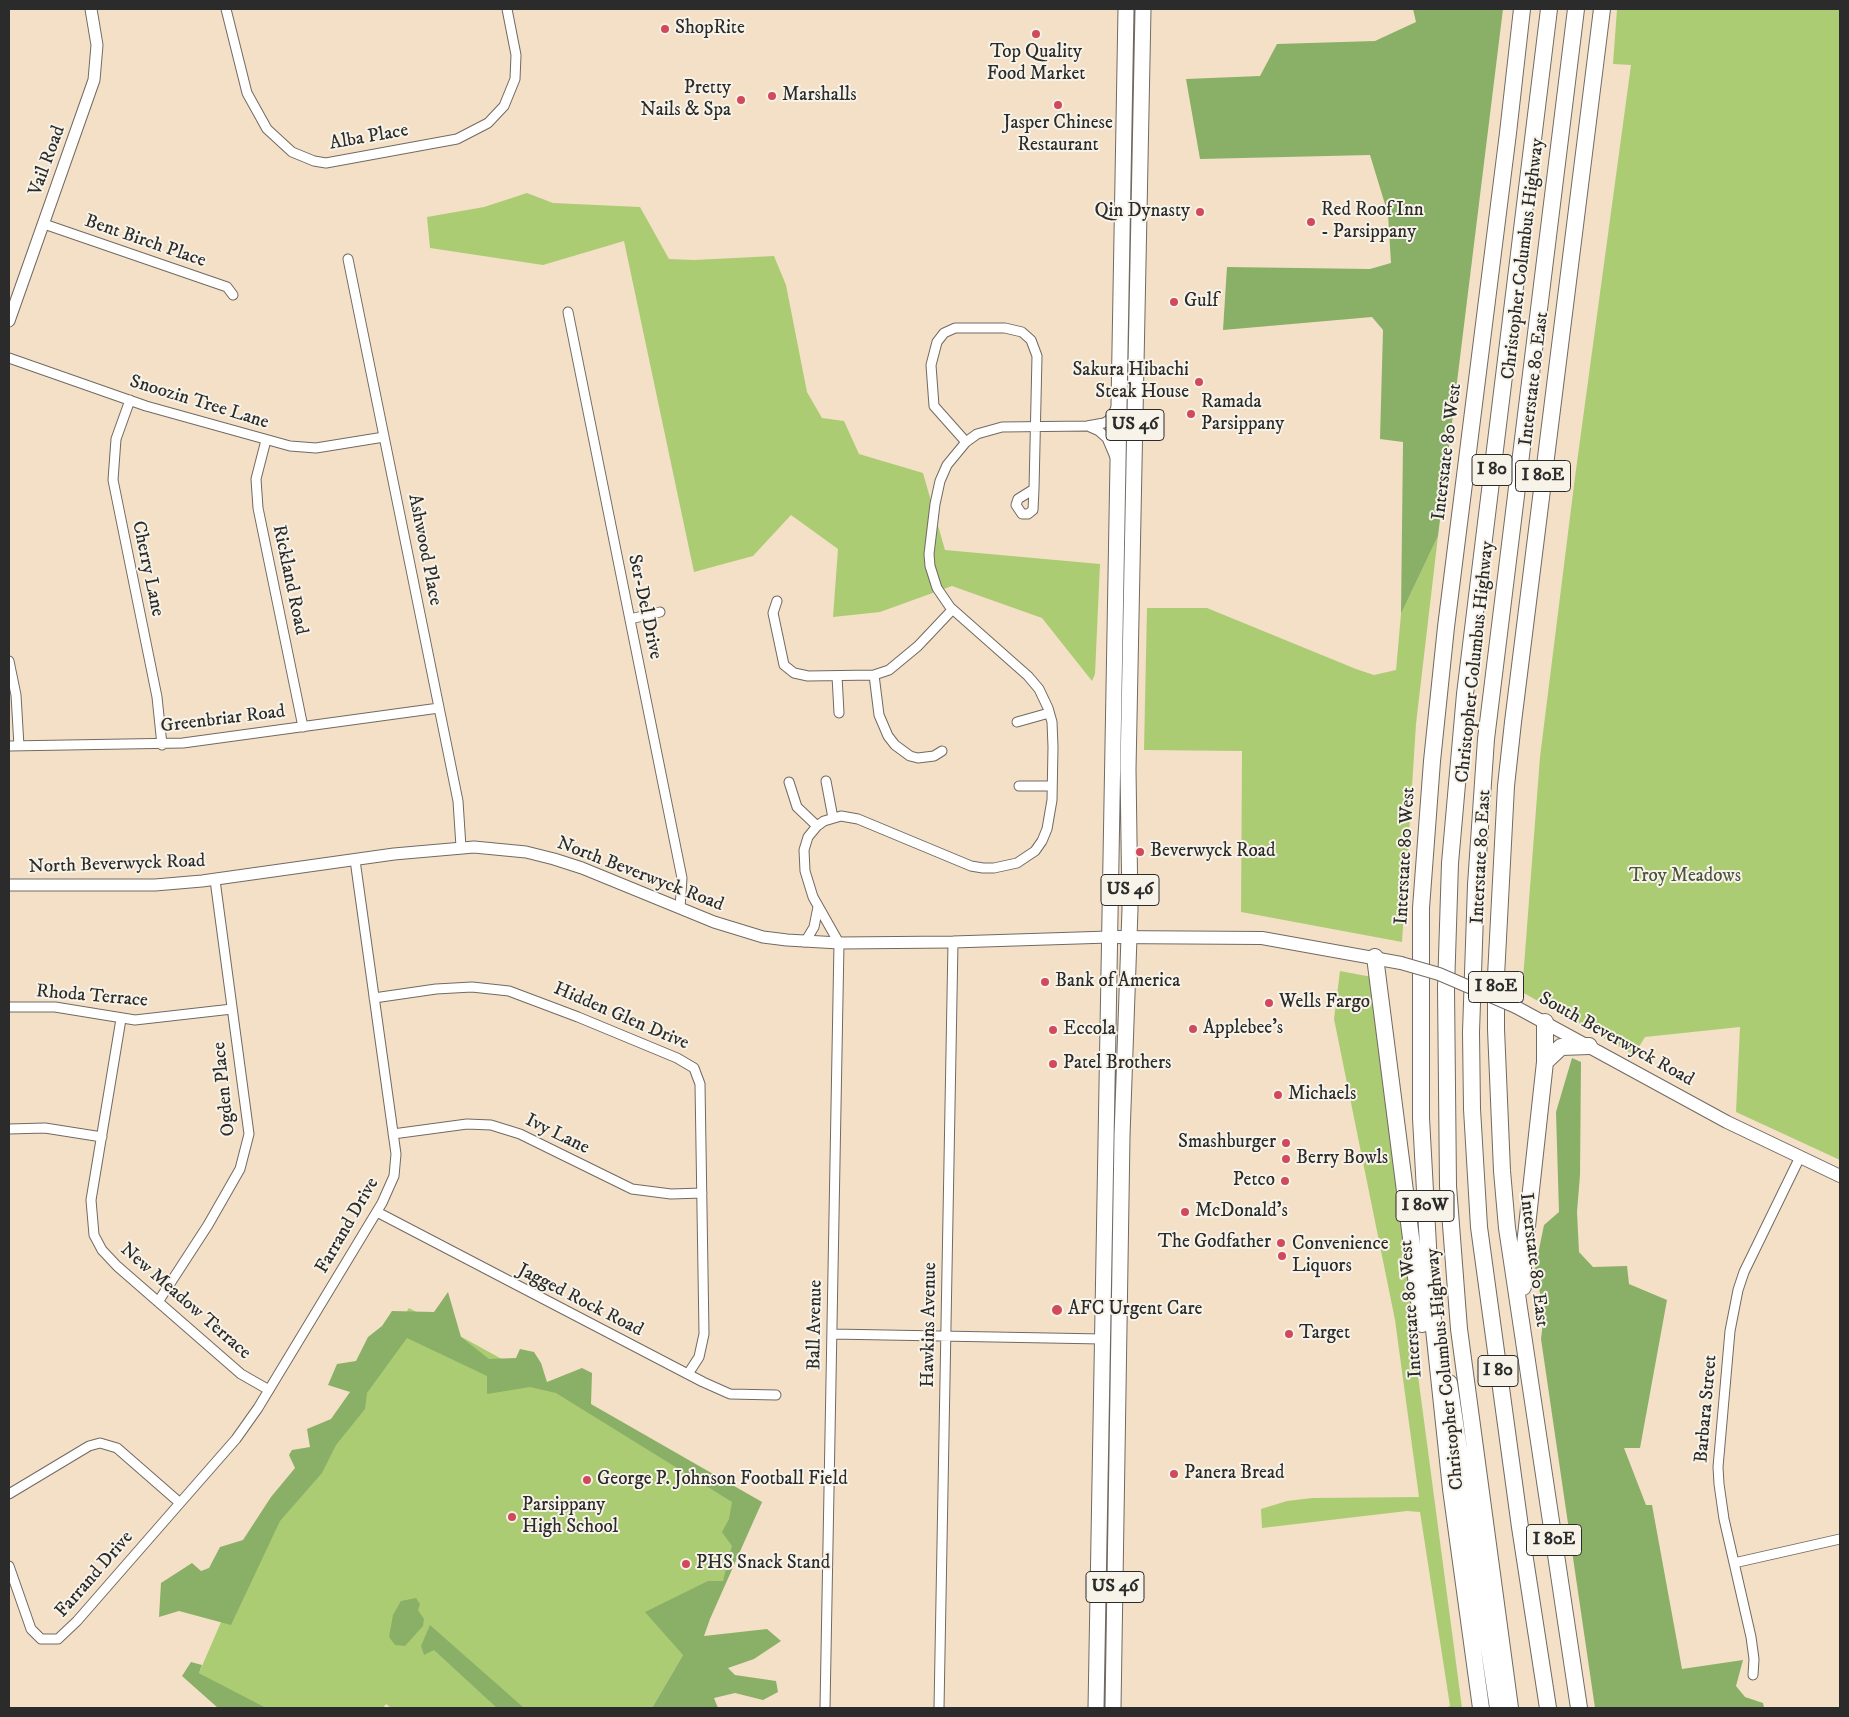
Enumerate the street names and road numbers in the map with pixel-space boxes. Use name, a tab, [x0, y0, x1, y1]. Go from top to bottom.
street label: Alba Place	[328, 120, 410, 156]
street label: Vail Road	[25, 123, 71, 199]
street label: Christopher Columbus Highway	[1498, 137, 1550, 381]
street label: Bent Birch Place	[81, 211, 209, 273]
street label: Interstate 80 East	[1515, 311, 1555, 447]
street label: Snoozin Tree Lane	[127, 371, 271, 435]
street label: Interstate 80 West	[1428, 382, 1468, 522]
road number: US 46	[1106, 410, 1164, 440]
road number: I 80	[1472, 454, 1512, 486]
road number: I 80E	[1516, 461, 1570, 492]
street label: Ashwood Place	[402, 492, 446, 608]
street label: Cherry Lane	[126, 519, 168, 619]
street label: Rickland Road	[266, 523, 312, 637]
street label: Christopher Columbus Highway	[1452, 540, 1500, 784]
street label: Ser-Del Drive	[622, 552, 666, 662]
street label: Greenbriar Road	[159, 701, 287, 739]
street label: Interstate 80 West	[1391, 787, 1421, 925]
street label: Interstate 80 East	[1467, 789, 1497, 925]
street label: North Beverwyck Road	[553, 833, 727, 917]
street label: North Beverwyck Road	[28, 851, 206, 879]
road number: US 46	[1101, 874, 1159, 906]
road number: I 80E	[1468, 972, 1524, 1002]
street label: Hidden Glen Drive	[550, 978, 692, 1056]
street label: Rhoda Terrace	[35, 981, 149, 1013]
street label: South Beverwyck Road	[1534, 988, 1698, 1092]
street label: Ogden Place	[209, 1041, 241, 1137]
street label: Ivy Lane	[521, 1110, 593, 1160]
street label: Farrand Drive	[311, 1174, 385, 1278]
road number: I 80W	[1396, 1190, 1454, 1222]
street label: Interstate 80 East	[1513, 1192, 1553, 1328]
street label: New Meadow Terrace	[115, 1239, 255, 1365]
street label: Interstate 80 West	[1396, 1239, 1428, 1379]
street label: Christopher Columbus Highway	[1422, 1247, 1470, 1491]
street label: Jagged Rock Road	[513, 1260, 647, 1342]
street label: Hawkins Avenue	[918, 1262, 942, 1388]
street label: Ball Avenue	[804, 1280, 828, 1370]
street label: Barbara Street	[1691, 1354, 1723, 1464]
road number: I 80	[1478, 1355, 1518, 1386]
road number: I 80E	[1526, 1524, 1582, 1556]
street label: Farrand Drive	[51, 1527, 139, 1623]
road number: US 46	[1086, 1571, 1144, 1602]

